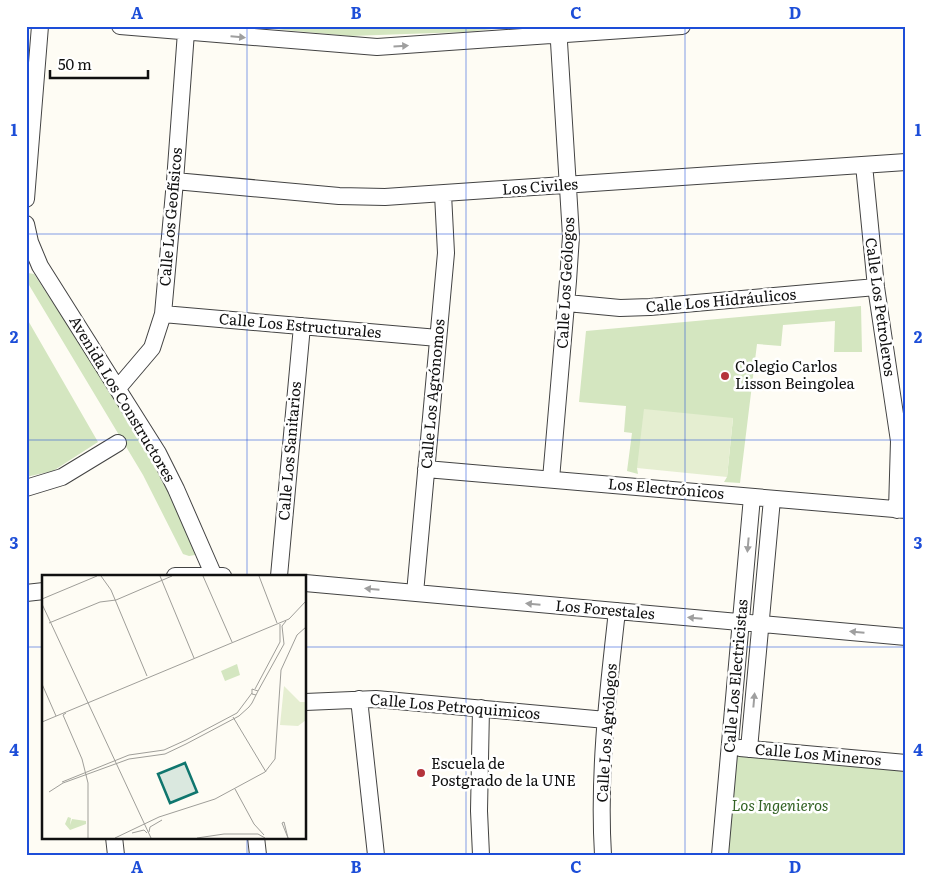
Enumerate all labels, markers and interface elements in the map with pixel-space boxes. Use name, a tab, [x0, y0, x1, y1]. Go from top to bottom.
text: A	[131, 0, 143, 24]
text: B	[350, 0, 362, 24]
text: C	[570, 0, 582, 24]
text: D	[789, 0, 801, 24]
one-way arrow	[231, 33, 247, 41]
one-way arrow	[393, 42, 409, 50]
scale bar	[50, 48, 148, 80]
text: 50 m	[58, 52, 92, 75]
text: 1	[11, 117, 18, 141]
text: 1	[915, 117, 922, 141]
street label: Calle Los Geofísicos	[152, 146, 187, 287]
street label: Los Civiles	[501, 171, 579, 200]
street label: Calle Los Geólogos	[550, 216, 579, 349]
street label: Calle Los Petroleros	[860, 236, 903, 378]
street label: Calle Los Hidráulicos	[645, 281, 797, 318]
street label: Calle Los Estructurales	[218, 306, 382, 343]
street label: Avenida Los Constructores	[64, 311, 182, 486]
street label: Calle Los Agrónomos	[414, 318, 450, 470]
text: 2	[10, 324, 19, 348]
text: 2	[914, 324, 923, 348]
place label: Colegio Carlos Lisson Beingolea	[735, 354, 856, 394]
marker: Colegio Carlos Lisson Beingolea	[719, 370, 731, 382]
street label: Calle Los Sanitarios	[271, 380, 306, 521]
street label: Los Electrónicos	[607, 471, 725, 504]
text: 3	[10, 530, 19, 554]
text: 3	[914, 530, 923, 554]
one-way arrow	[744, 538, 752, 554]
inset map	[42, 575, 306, 838]
one-way arrow	[363, 585, 379, 593]
street label: Los Forestales	[555, 593, 656, 624]
street label: Calle Los Electricistas	[716, 598, 753, 754]
one-way arrow	[525, 600, 541, 608]
one-way arrow	[687, 614, 703, 622]
one-way arrow	[849, 628, 865, 636]
street label: Calle Los Agrólogos	[589, 663, 622, 803]
street label: Calle Los Petroquimicos	[369, 687, 541, 724]
one-way arrow	[750, 692, 758, 708]
text: 4	[9, 737, 19, 761]
street label: Calle Los Mineros	[754, 737, 882, 771]
text: 4	[913, 737, 923, 761]
place label: Escuela de Postgrado de la UNE	[431, 751, 576, 791]
marker: Escuela de Postgrado de la UNE	[415, 767, 427, 779]
park label: Los Ingenieros	[732, 793, 828, 816]
text: A	[131, 854, 143, 878]
text: B	[350, 854, 362, 878]
text: C	[570, 854, 582, 878]
text: D	[789, 854, 801, 878]

